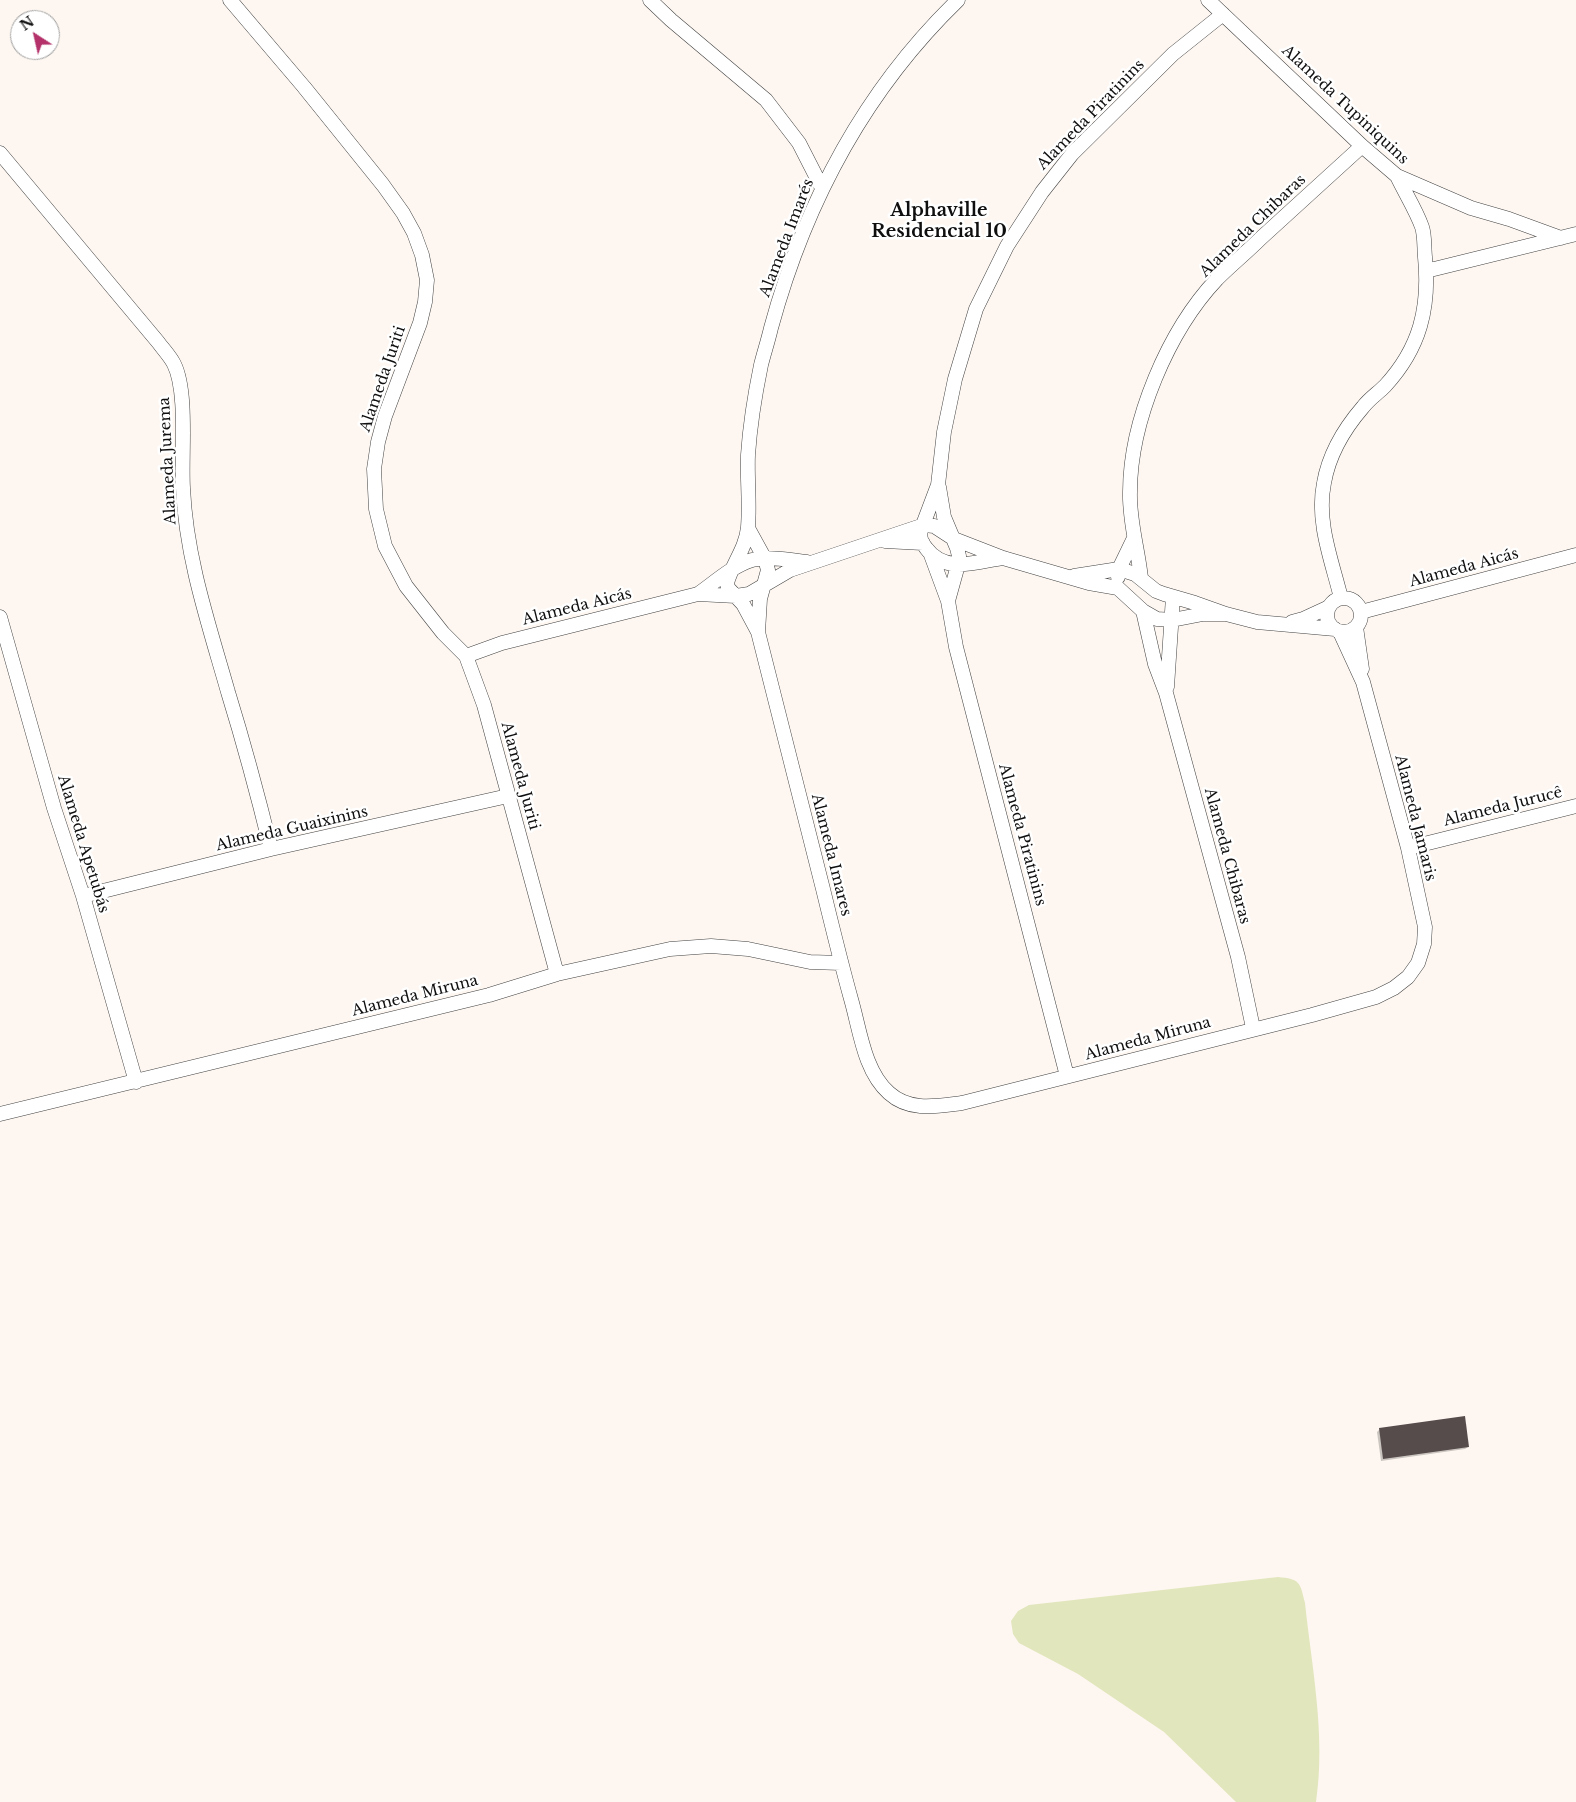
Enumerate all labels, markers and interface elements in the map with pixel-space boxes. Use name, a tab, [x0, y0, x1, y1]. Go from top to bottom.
north arrow	[10, 10, 60, 60]
text: N	[16, 12, 38, 35]
street label: Alameda Tupiniquins	[1278, 42, 1412, 168]
street label: Alameda Piratinins	[1034, 56, 1148, 174]
street label: Alameda Chibaras	[1196, 171, 1310, 281]
street label: Alameda Imarés	[756, 176, 818, 300]
district label: Alphaville Residencial 10	[871, 200, 1007, 242]
street label: Alameda Juriti	[356, 324, 410, 434]
street label: Alameda Jurema	[156, 397, 180, 525]
street label: Alameda Aicás	[1408, 545, 1520, 591]
street label: Alameda Aicás	[520, 585, 634, 629]
street label: Alameda Juriti	[497, 720, 543, 832]
street label: Alameda Jamaris	[1391, 753, 1439, 883]
street label: Alameda Piratinins	[994, 762, 1050, 908]
street label: Alameda Apetubás	[53, 773, 113, 915]
street label: Alameda Jurucê	[1442, 784, 1564, 830]
street label: Alameda Chibaras	[1200, 786, 1254, 926]
street label: Alameda Imares	[807, 792, 855, 918]
street label: Alameda Guaixinins	[214, 803, 370, 855]
street label: Alameda Miruna	[350, 972, 480, 1020]
street label: Alameda Miruna	[1083, 1014, 1213, 1064]

